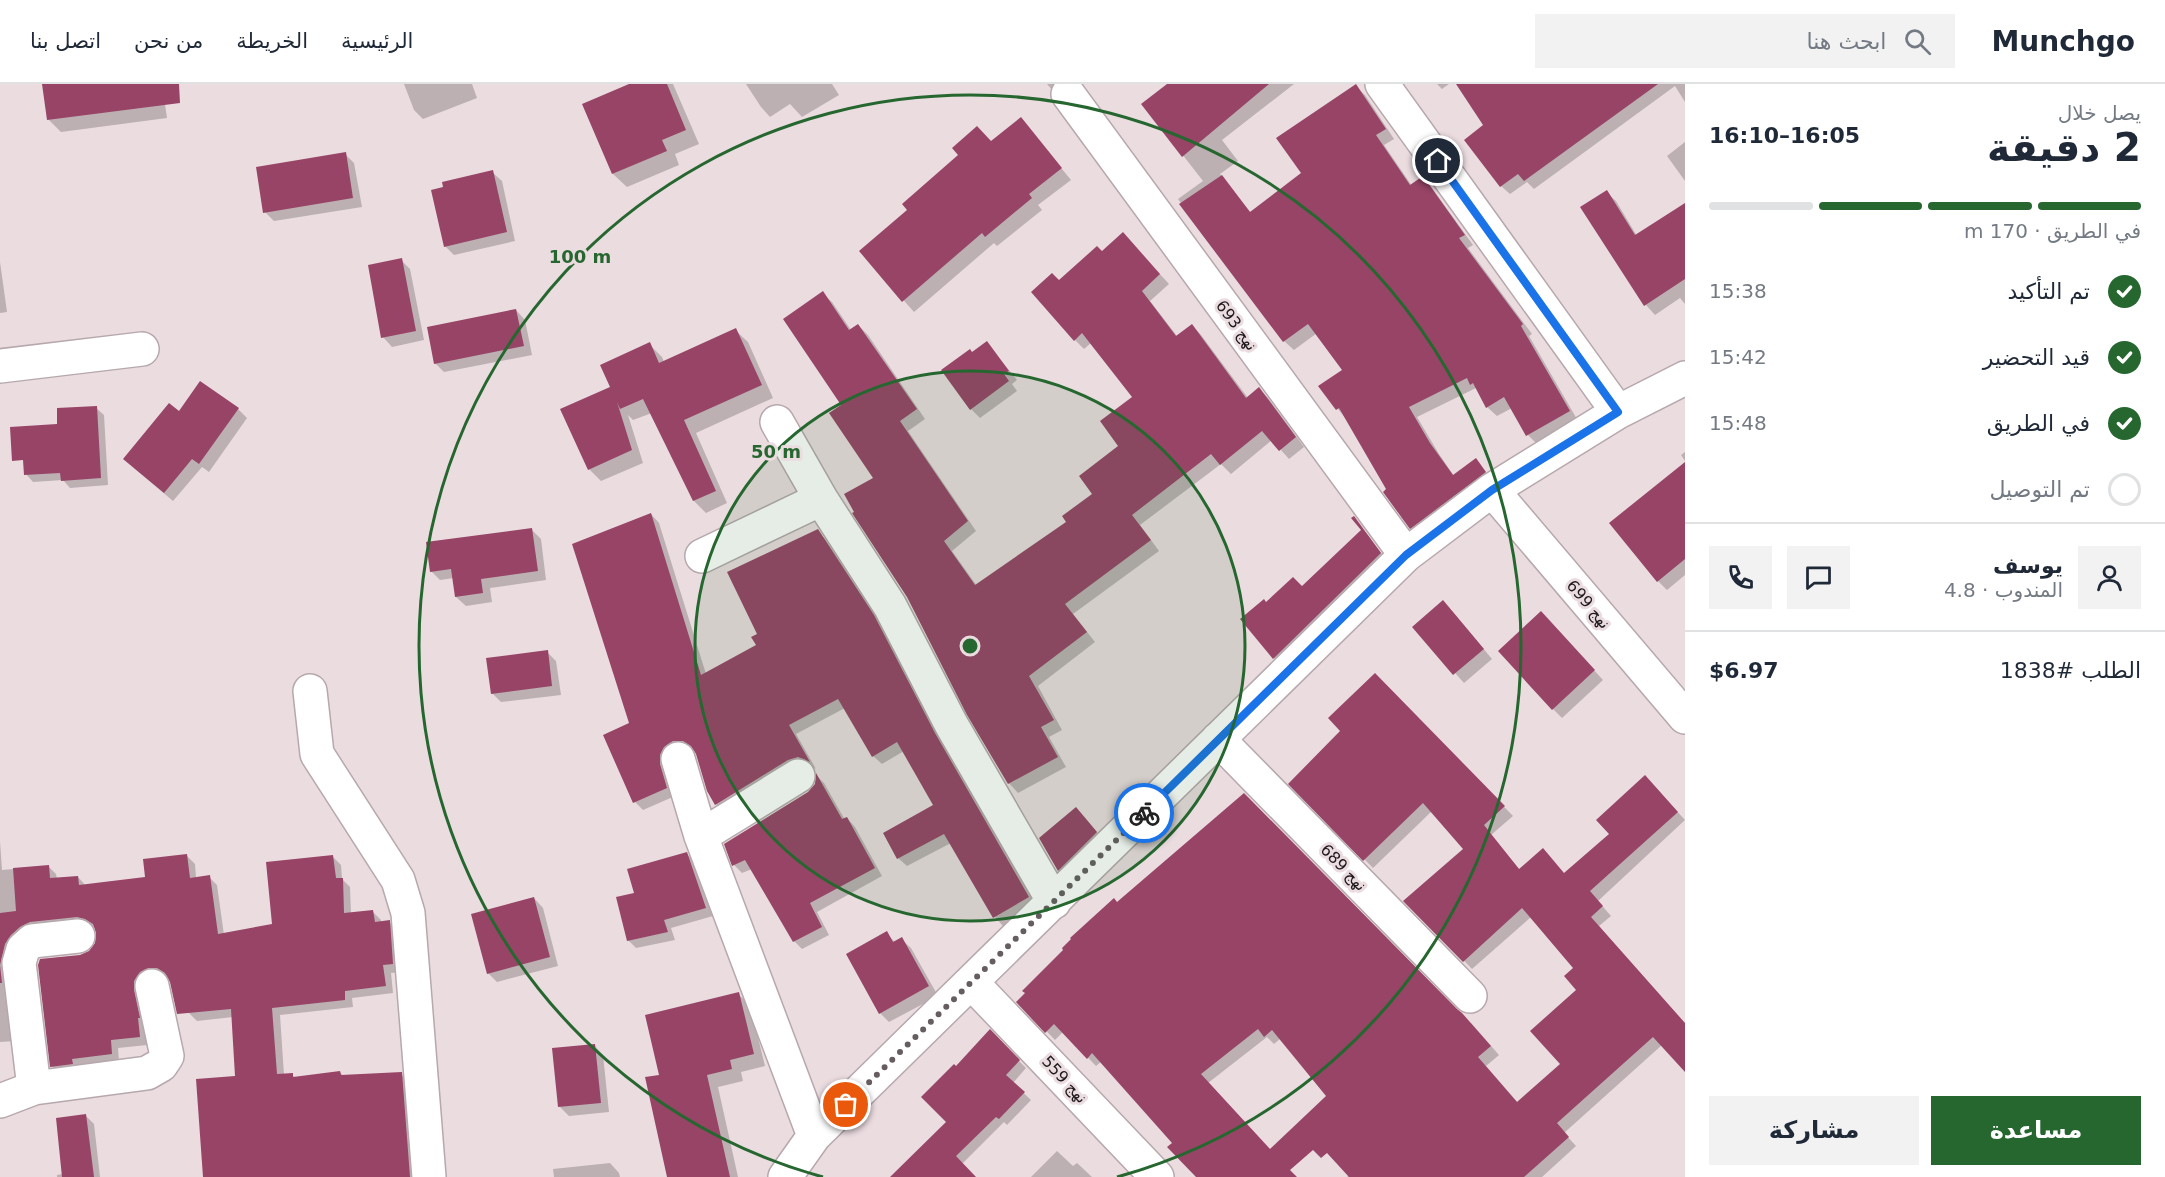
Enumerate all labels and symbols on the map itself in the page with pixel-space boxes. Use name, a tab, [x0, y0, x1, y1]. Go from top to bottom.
pin	[1412, 135, 1463, 186]
text: 100 m	[549, 246, 611, 267]
street label: نهج 693	[1211, 296, 1261, 355]
text: 50 m	[751, 441, 801, 462]
street label: نهج 699	[1562, 576, 1614, 633]
centre of rings	[960, 636, 980, 656]
courier	[1114, 783, 1174, 843]
street label: نهج 689	[1316, 840, 1371, 895]
street label: نهج 559	[1037, 1052, 1091, 1108]
pin	[820, 1079, 871, 1130]

